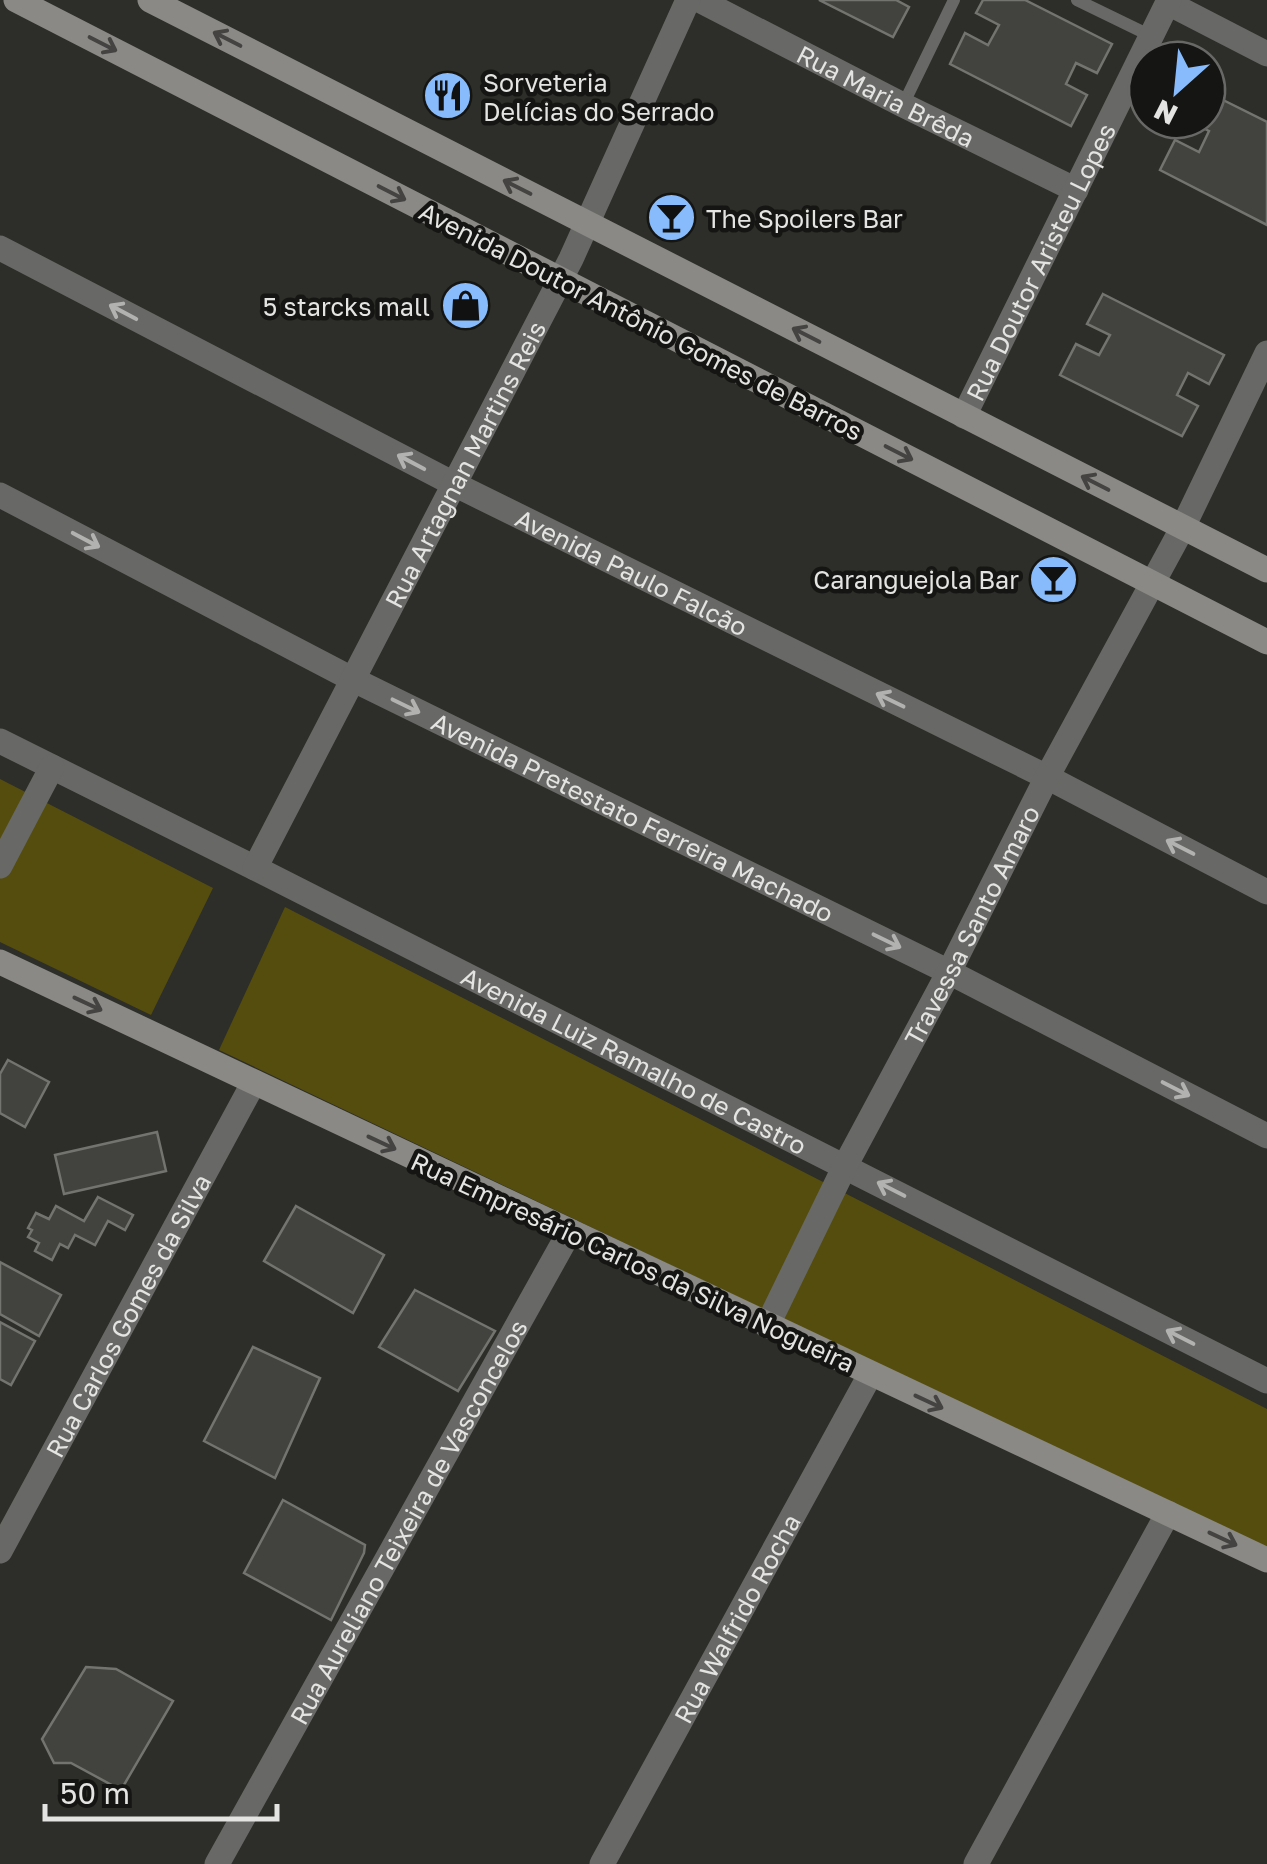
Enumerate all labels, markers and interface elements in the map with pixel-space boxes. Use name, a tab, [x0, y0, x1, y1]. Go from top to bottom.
one-way arrow	[213, 29, 243, 48]
one-way arrow	[87, 35, 117, 54]
street label: Rua Maria Brêda	[792, 38, 980, 153]
north arrow	[1127, 40, 1227, 140]
place label: Sorveteria Delícias do Serrado	[483, 67, 715, 127]
restaurant icon: Sorveteria Delícias do Serrado	[422, 70, 474, 122]
text: N	[1148, 93, 1182, 132]
street label: Rua Doutor Aristeu Lopes	[959, 118, 1121, 406]
one-way arrow	[502, 177, 532, 196]
one-way arrow	[376, 184, 406, 203]
bar icon: The Spoilers Bar	[645, 192, 697, 244]
street label: Avenida Doutor Antônio Gomes de Barros	[414, 195, 868, 447]
place label: The Spoilers Bar	[706, 203, 903, 234]
shop icon: 5 starcks mall	[439, 280, 491, 332]
place label: 5 starcks mall	[263, 291, 430, 322]
one-way arrow	[109, 302, 139, 321]
street label: Rua Artagnan Martins Reis	[377, 316, 552, 613]
one-way arrow	[791, 325, 821, 344]
one-way arrow	[884, 444, 913, 463]
one-way arrow	[397, 452, 427, 471]
one-way arrow	[1081, 473, 1111, 492]
street label: Avenida Paulo Falcão	[511, 502, 753, 642]
one-way arrow	[71, 531, 101, 551]
bar icon: Caranguejola Bar	[1028, 553, 1080, 605]
place label: Caranguejola Bar	[813, 564, 1019, 595]
one-way arrow	[876, 690, 906, 709]
one-way arrow	[391, 697, 421, 716]
street label: Avenida Pretestato Ferreira Machado	[427, 705, 839, 928]
street label: Travessa Santo Amaro	[897, 800, 1046, 1051]
one-way arrow	[1166, 837, 1196, 856]
one-way arrow	[871, 933, 901, 952]
street label: Avenida Luiz Ramalho de Castro	[456, 960, 812, 1161]
one-way arrow	[72, 995, 102, 1014]
one-way arrow	[1161, 1080, 1190, 1099]
one-way arrow	[366, 1134, 396, 1153]
street label: Rua Empresário Carlos da Silva Nogueira	[406, 1145, 860, 1379]
street label: Rua Carlos Gomes da Silva	[38, 1168, 217, 1462]
one-way arrow	[876, 1179, 906, 1198]
street label: Rua Aureliano Teixeira de Vasconcelos	[283, 1314, 533, 1730]
one-way arrow	[1166, 1327, 1196, 1346]
one-way arrow	[913, 1394, 944, 1412]
street label: Rua Walfrido Rocha	[667, 1508, 806, 1728]
one-way arrow	[1207, 1531, 1237, 1550]
scale bar	[45, 1759, 278, 1821]
text: 50 m	[60, 1775, 130, 1811]

